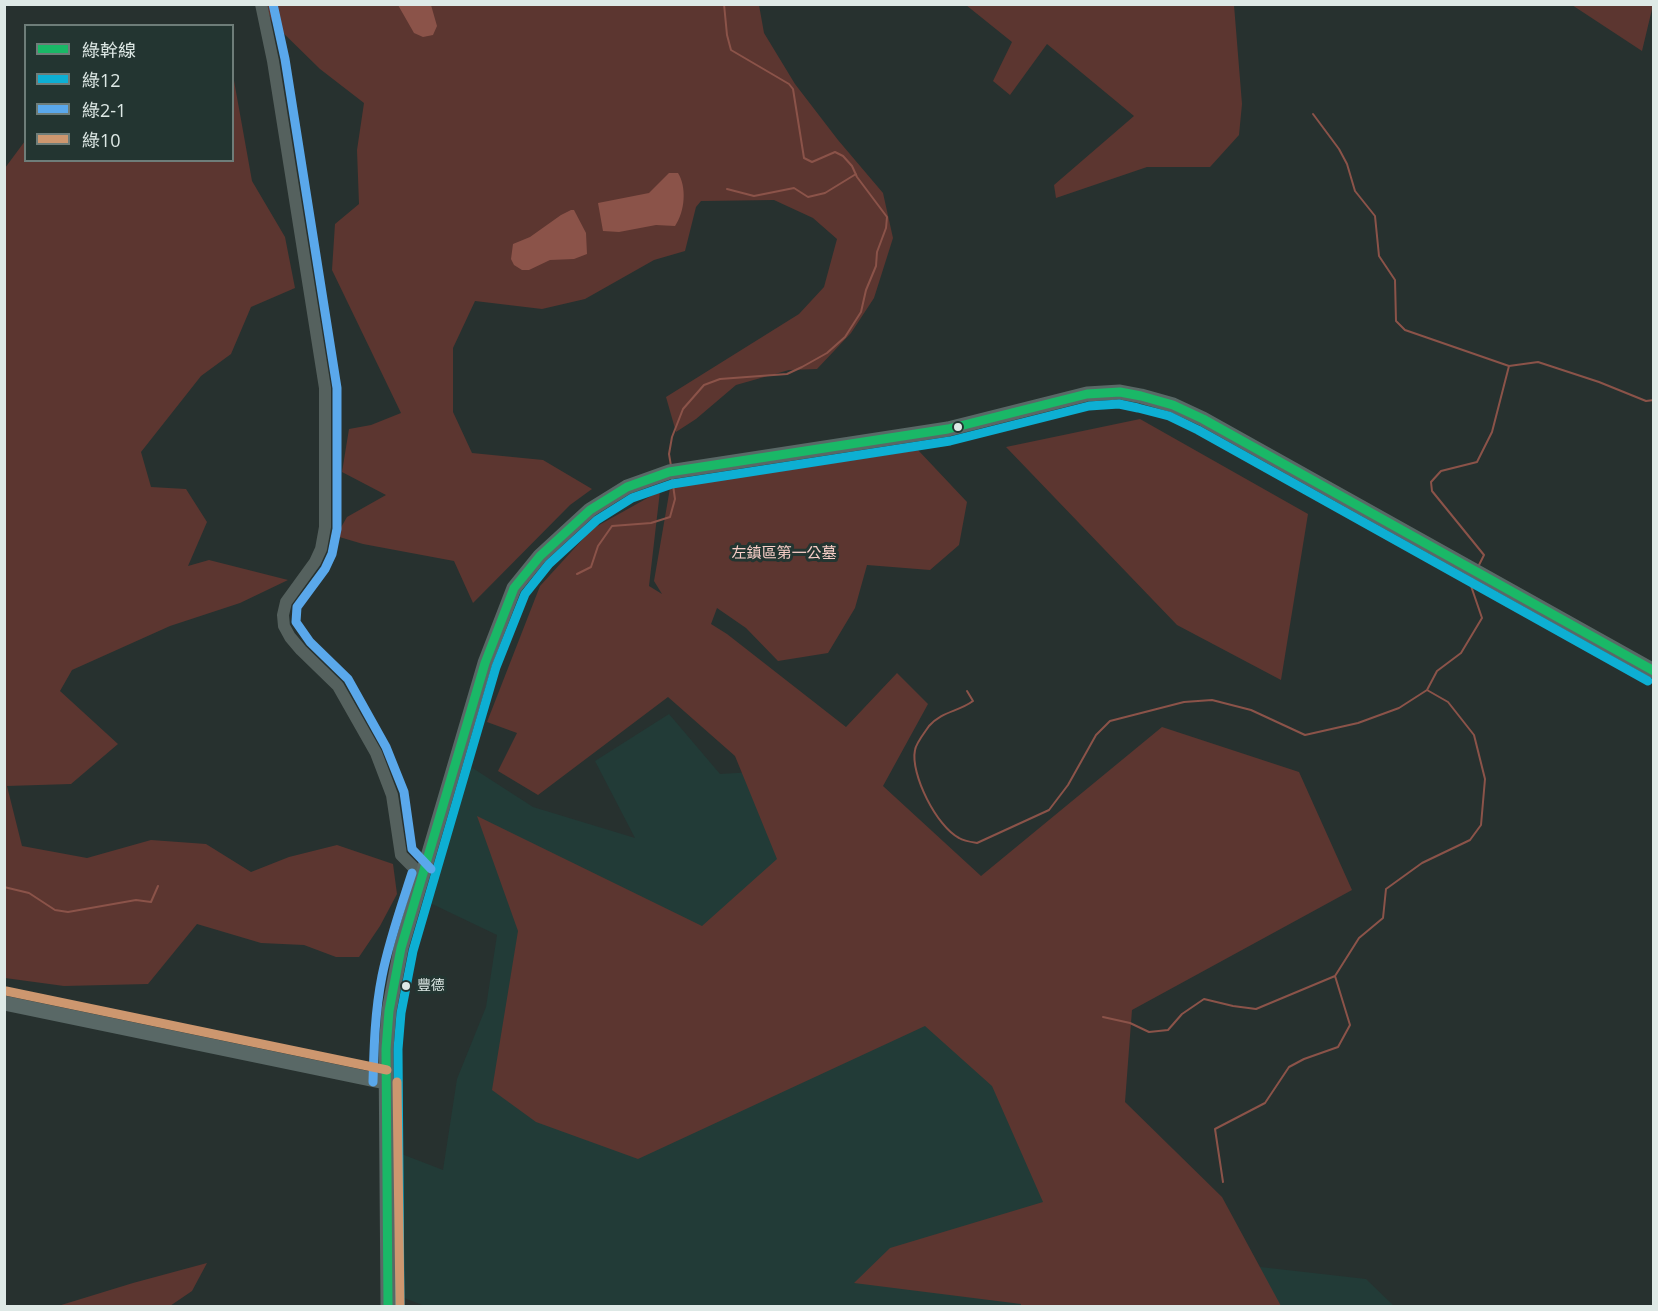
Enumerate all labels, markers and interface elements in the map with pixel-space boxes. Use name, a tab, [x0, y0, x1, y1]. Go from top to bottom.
legend	[24, 24, 234, 162]
text: 綠幹線	[82, 38, 136, 62]
text: 綠12	[82, 68, 121, 92]
text: 綠2-1	[82, 98, 126, 122]
text: 綠10	[82, 128, 121, 152]
unlabelled marker	[952, 421, 964, 433]
park label: 左鎮區第一公墓	[732, 545, 836, 563]
place label: 豐德	[417, 978, 445, 994]
marker: 豐德	[400, 980, 412, 992]

